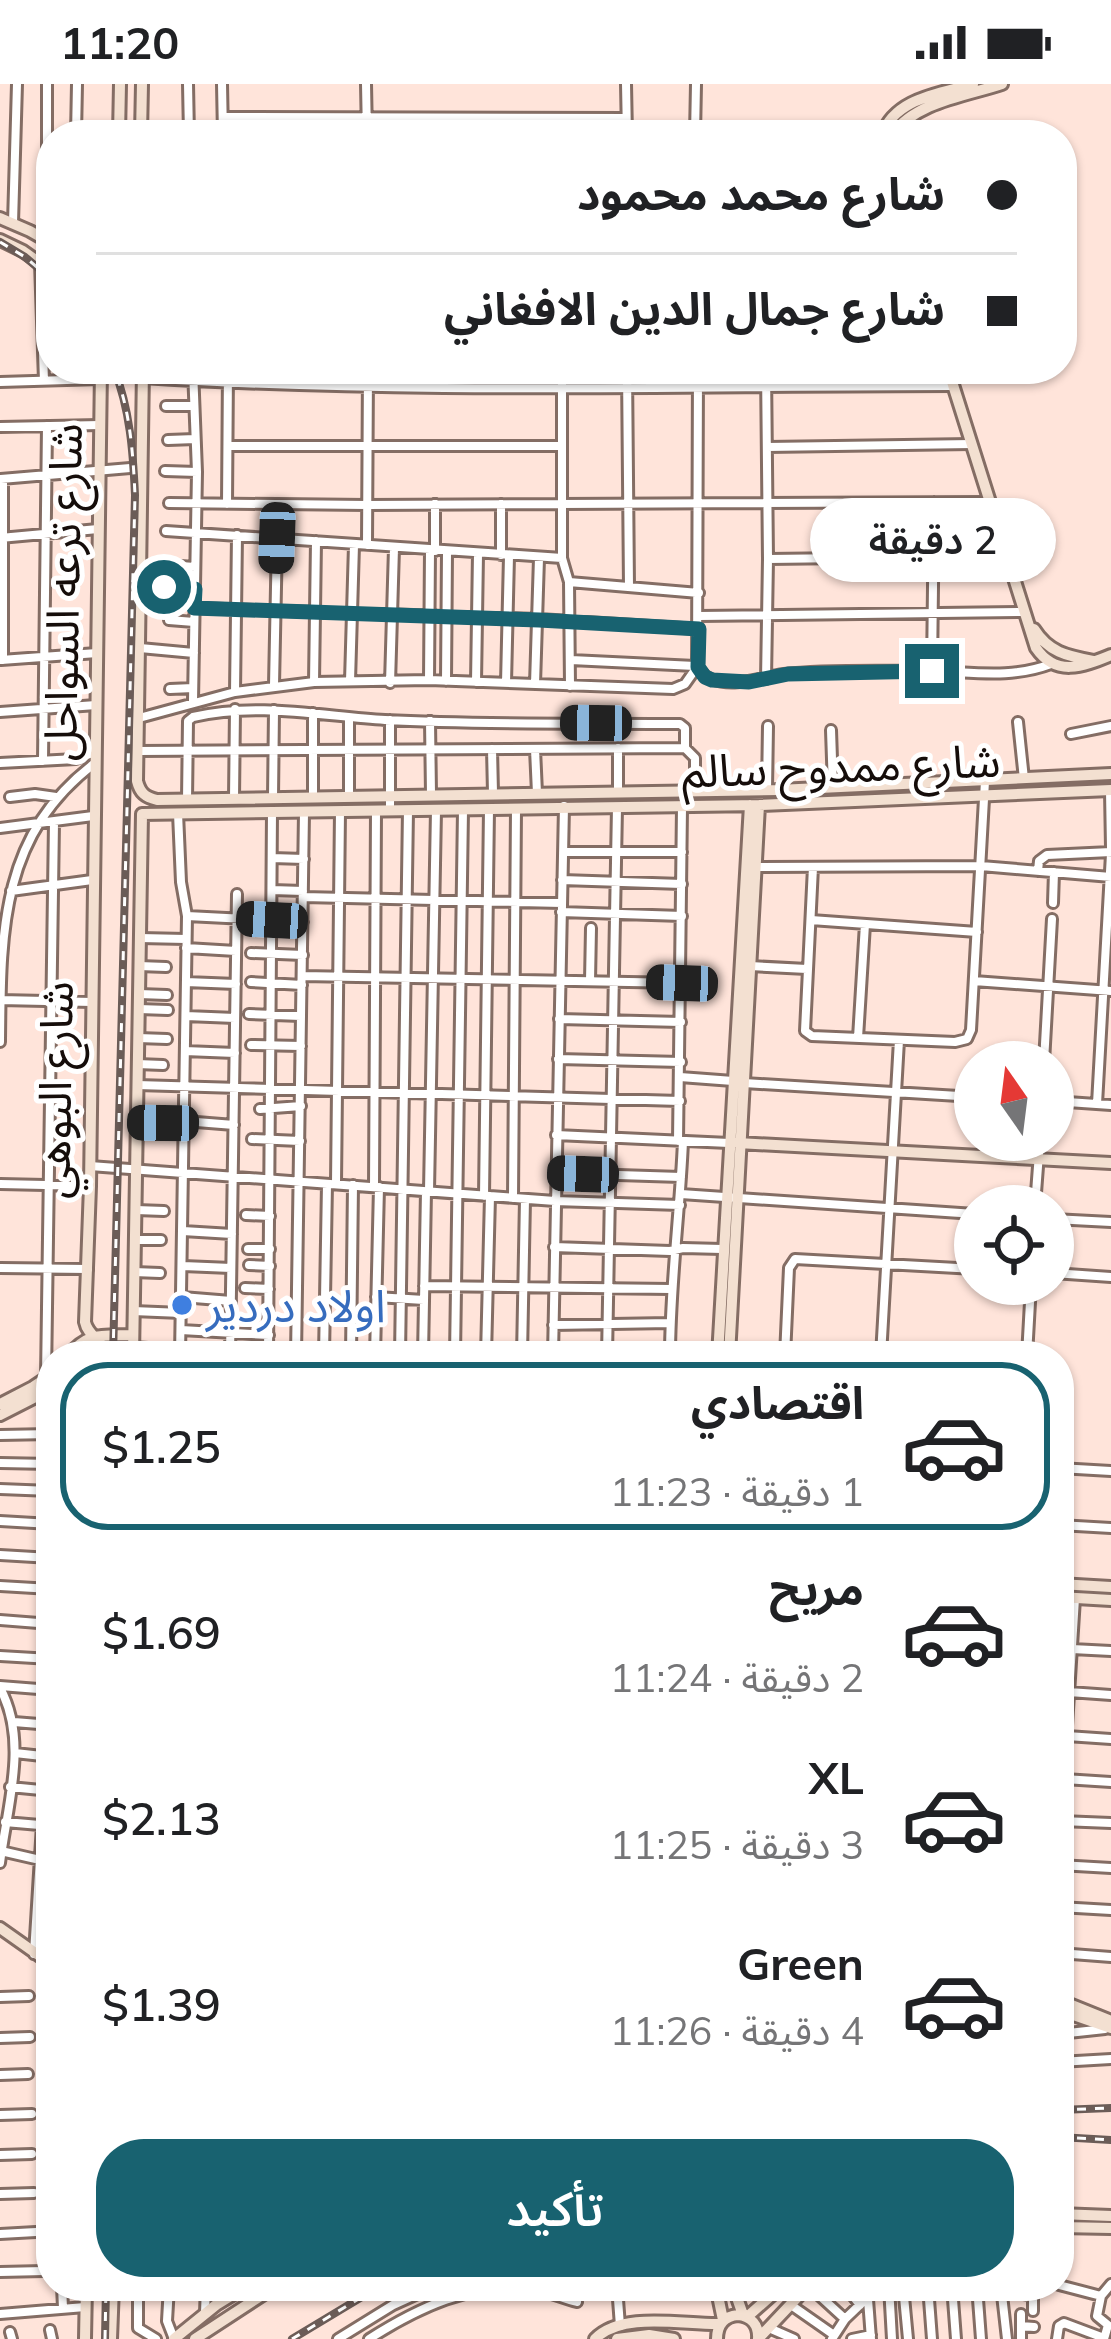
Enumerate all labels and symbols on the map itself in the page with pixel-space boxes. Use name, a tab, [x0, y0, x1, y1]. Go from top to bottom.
street label: شارع ترعه السواحل	[31, 423, 100, 761]
callout: 2 دقيقة	[809, 497, 1055, 581]
car	[258, 501, 296, 575]
route start	[137, 560, 191, 614]
route end	[905, 644, 959, 698]
car	[560, 704, 632, 742]
street label: شارع ممدوح سالم	[681, 731, 1002, 806]
car	[235, 900, 309, 940]
car	[645, 964, 719, 1002]
street label: شارع البوهي	[24, 981, 91, 1199]
north arrow	[954, 1041, 1074, 1161]
car	[127, 1104, 199, 1142]
car	[546, 1155, 620, 1193]
place label: اولاد دردير	[204, 1277, 386, 1333]
marker: اولاد دردير	[169, 1292, 195, 1318]

